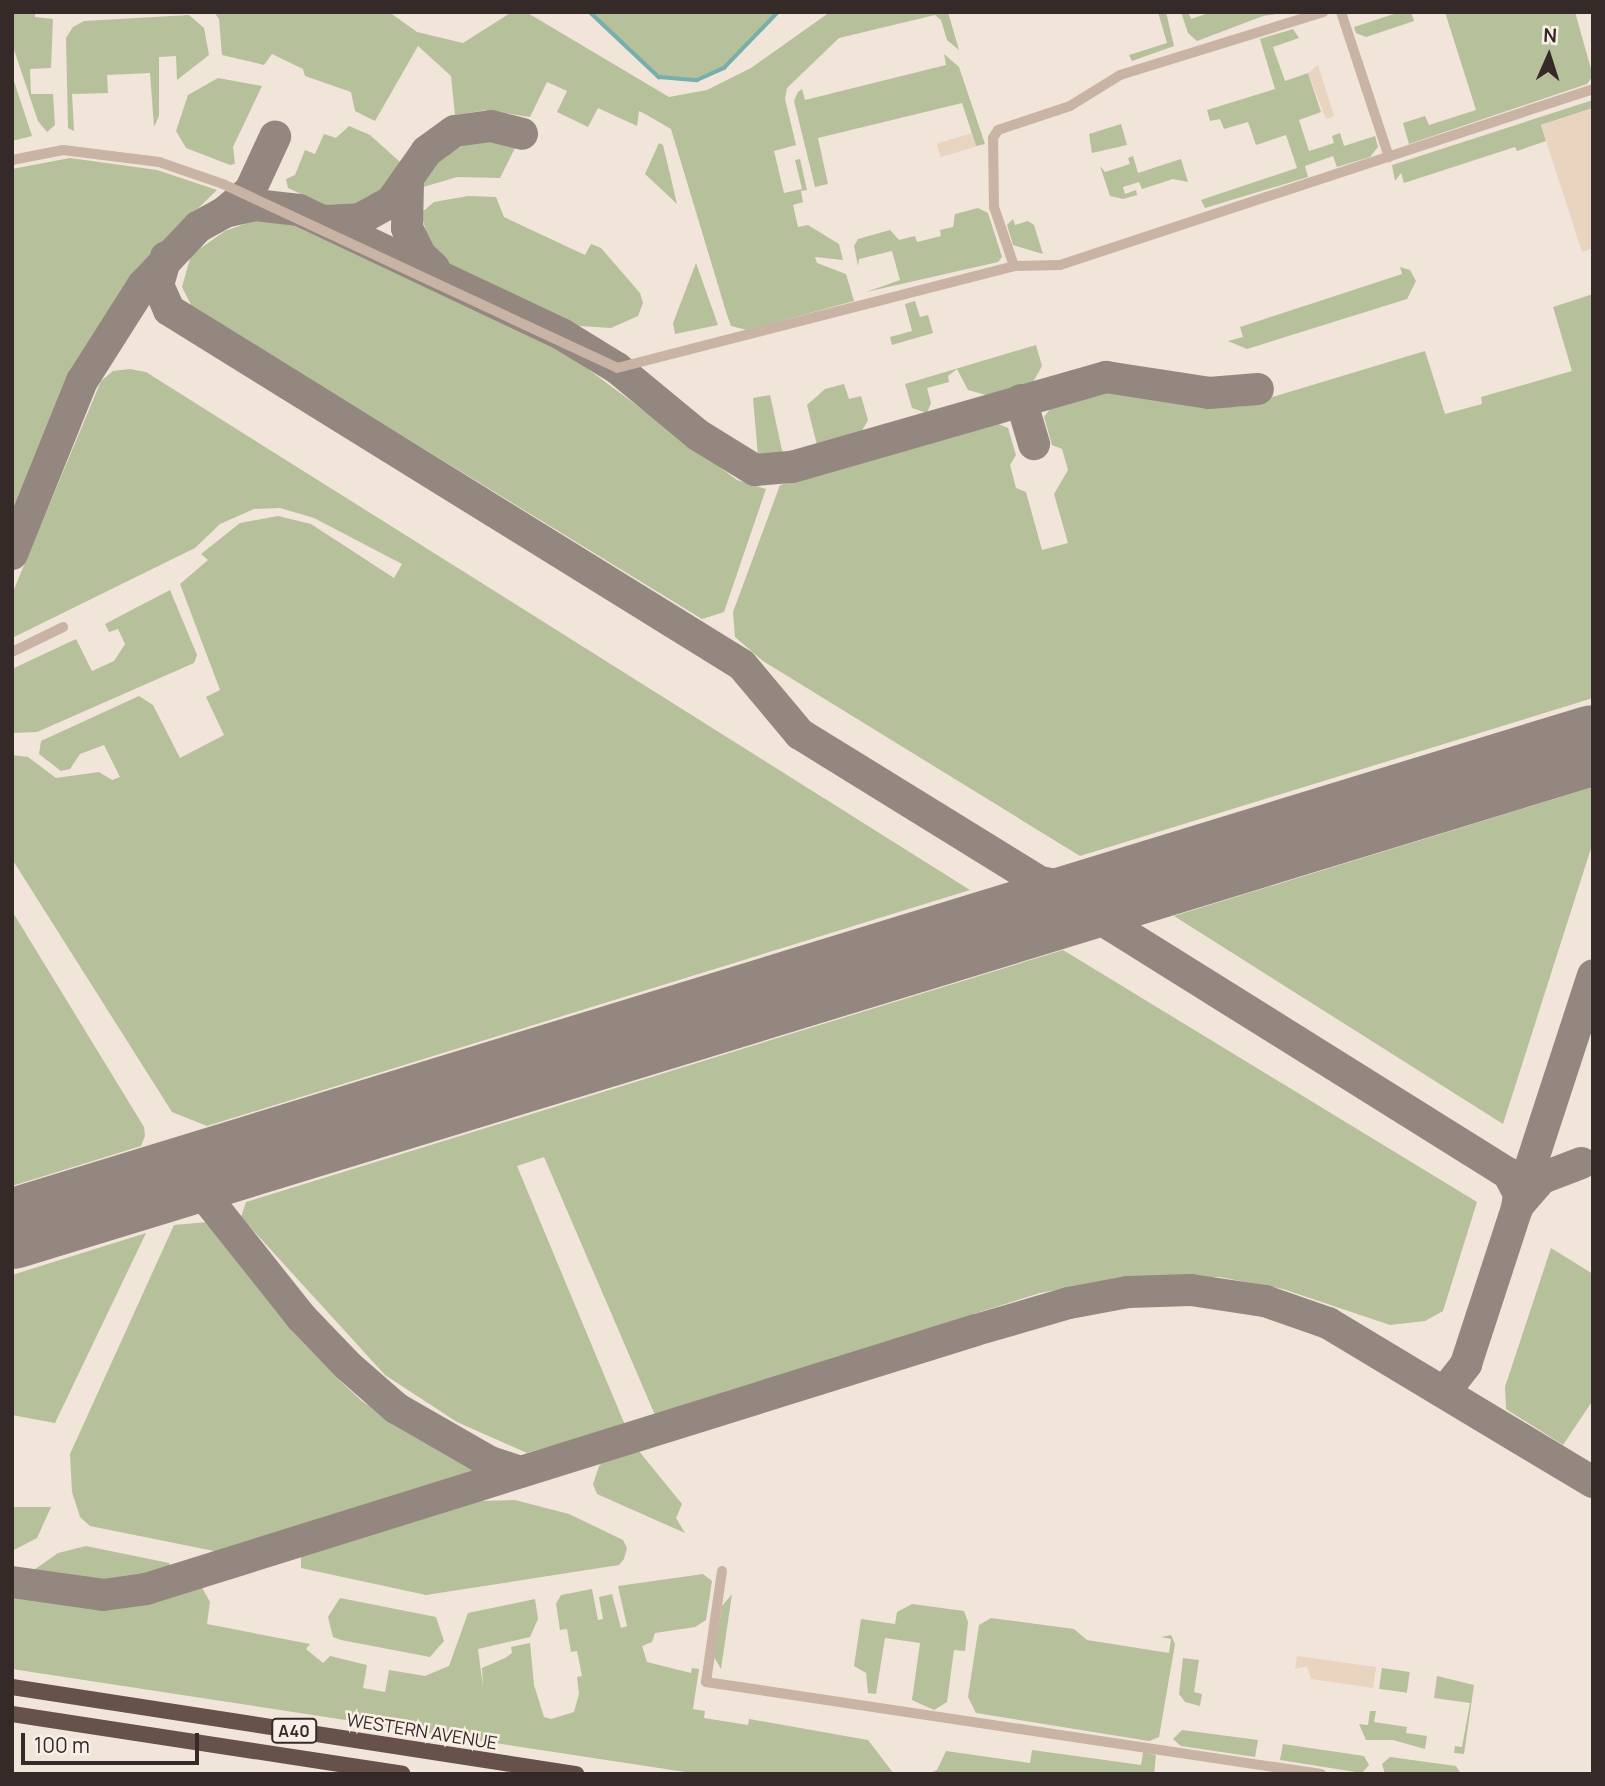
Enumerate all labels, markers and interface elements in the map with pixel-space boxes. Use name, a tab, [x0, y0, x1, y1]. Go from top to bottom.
north arrow	[1514, 21, 1584, 91]
text: N	[1543, 22, 1558, 48]
street label: WESTERN AVENUE	[345, 1708, 499, 1754]
road number: A40	[271, 1718, 317, 1744]
scale bar	[24, 1720, 203, 1764]
text: 100 m	[34, 1731, 90, 1759]

